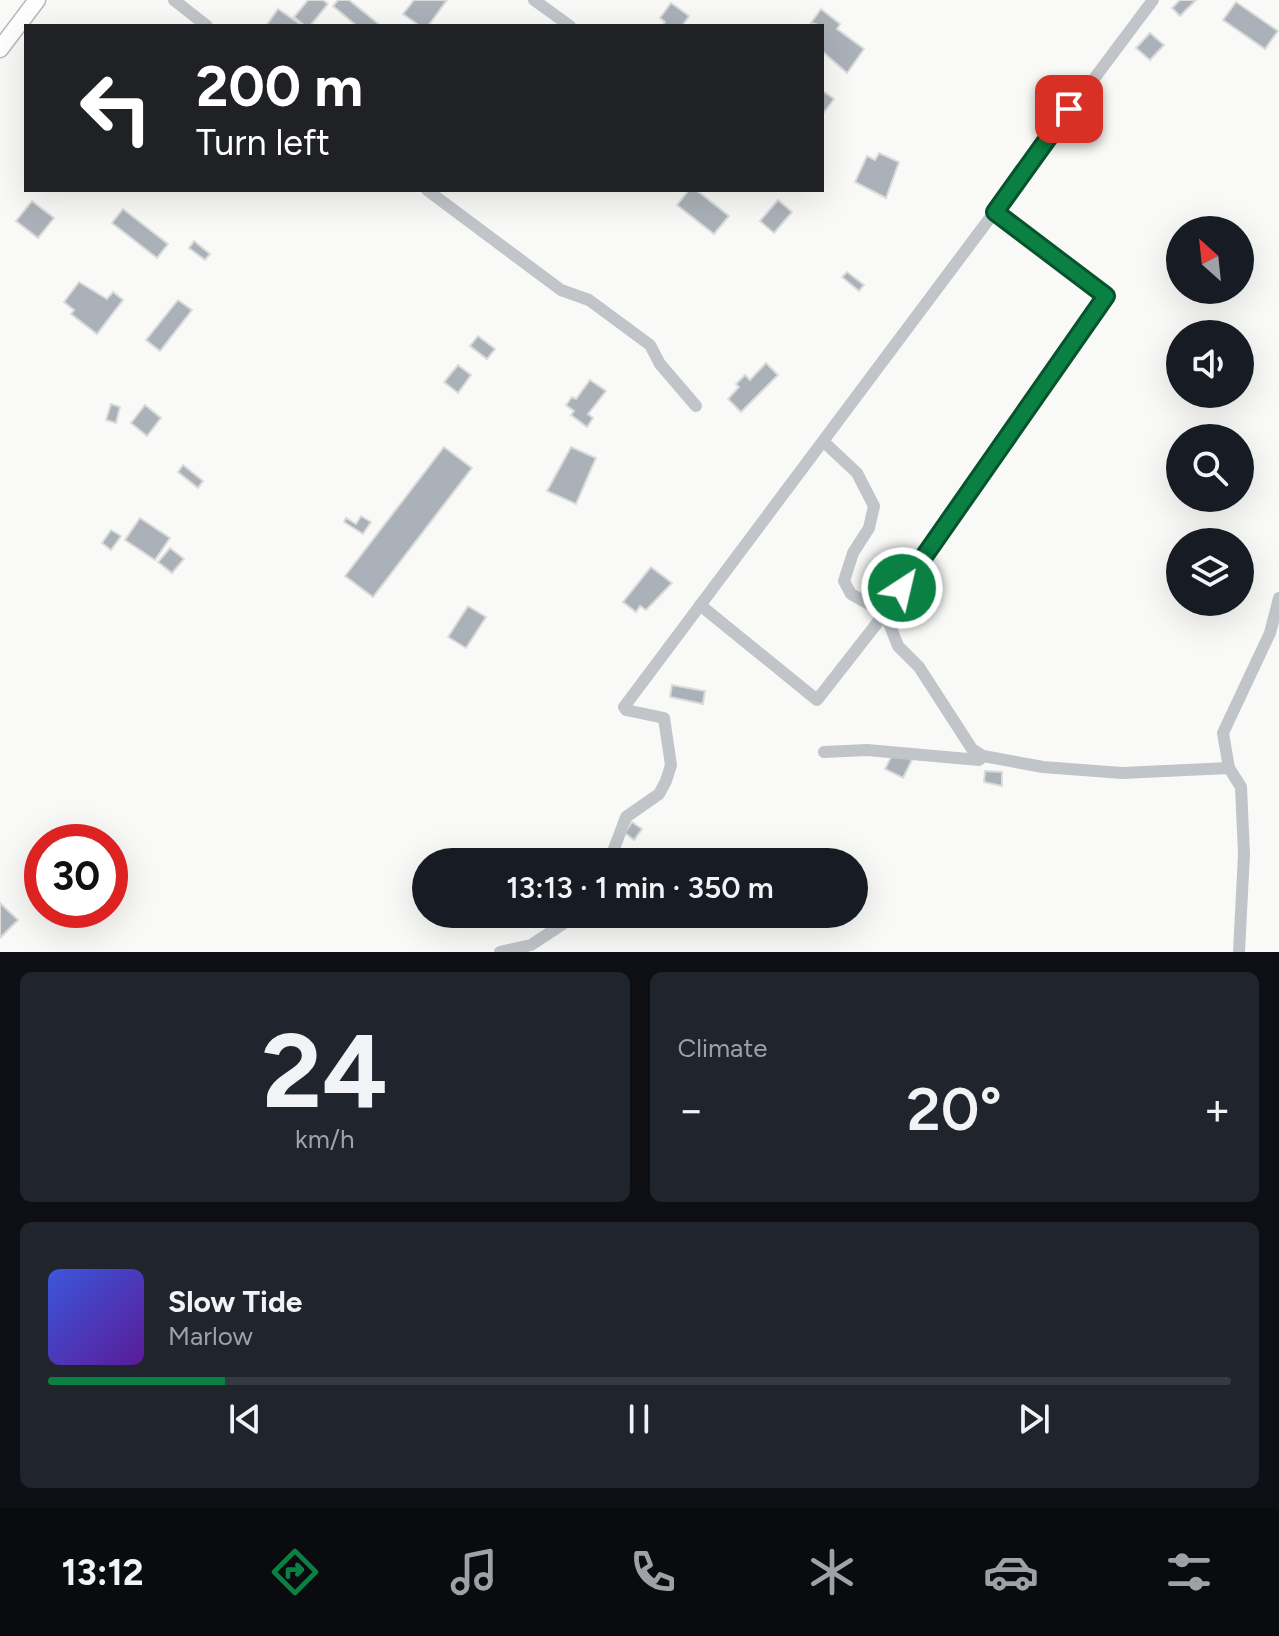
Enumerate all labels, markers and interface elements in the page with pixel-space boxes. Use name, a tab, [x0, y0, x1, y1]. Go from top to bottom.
text: 200 m	[196, 53, 363, 120]
icon: left	[64, 56, 168, 160]
pin	[1035, 75, 1103, 143]
icon: arrive	[1047, 87, 1091, 131]
text: Turn left	[196, 121, 330, 164]
north arrow	[1166, 216, 1254, 304]
map controls	[1166, 216, 1254, 616]
button: sound	[1166, 320, 1254, 408]
button: search	[1166, 424, 1254, 512]
button: layers	[1166, 528, 1254, 616]
position arrow	[860, 546, 944, 630]
speed limit sign: 30	[24, 824, 128, 928]
text: 13:13 · 1 min · 350 m	[506, 869, 774, 906]
text: 24	[262, 1008, 388, 1133]
text: Climate	[678, 1032, 767, 1064]
text: 20°	[907, 1073, 1002, 1145]
text: −	[678, 1083, 705, 1136]
text: +	[1204, 1083, 1231, 1136]
text: km/h	[295, 1123, 354, 1155]
text: Slow Tide	[168, 1283, 302, 1320]
text: Marlow	[168, 1320, 253, 1352]
icon: previous	[223, 1397, 267, 1441]
icon: pause	[617, 1397, 661, 1441]
icon: next	[1012, 1397, 1056, 1441]
icon: directions	[267, 1544, 323, 1600]
icon: music	[446, 1544, 502, 1600]
icon: phone	[625, 1544, 681, 1600]
icon: climate	[804, 1544, 860, 1600]
icon: car	[983, 1544, 1039, 1600]
icon: filters	[1161, 1544, 1217, 1600]
text: 13:12	[61, 1551, 144, 1594]

